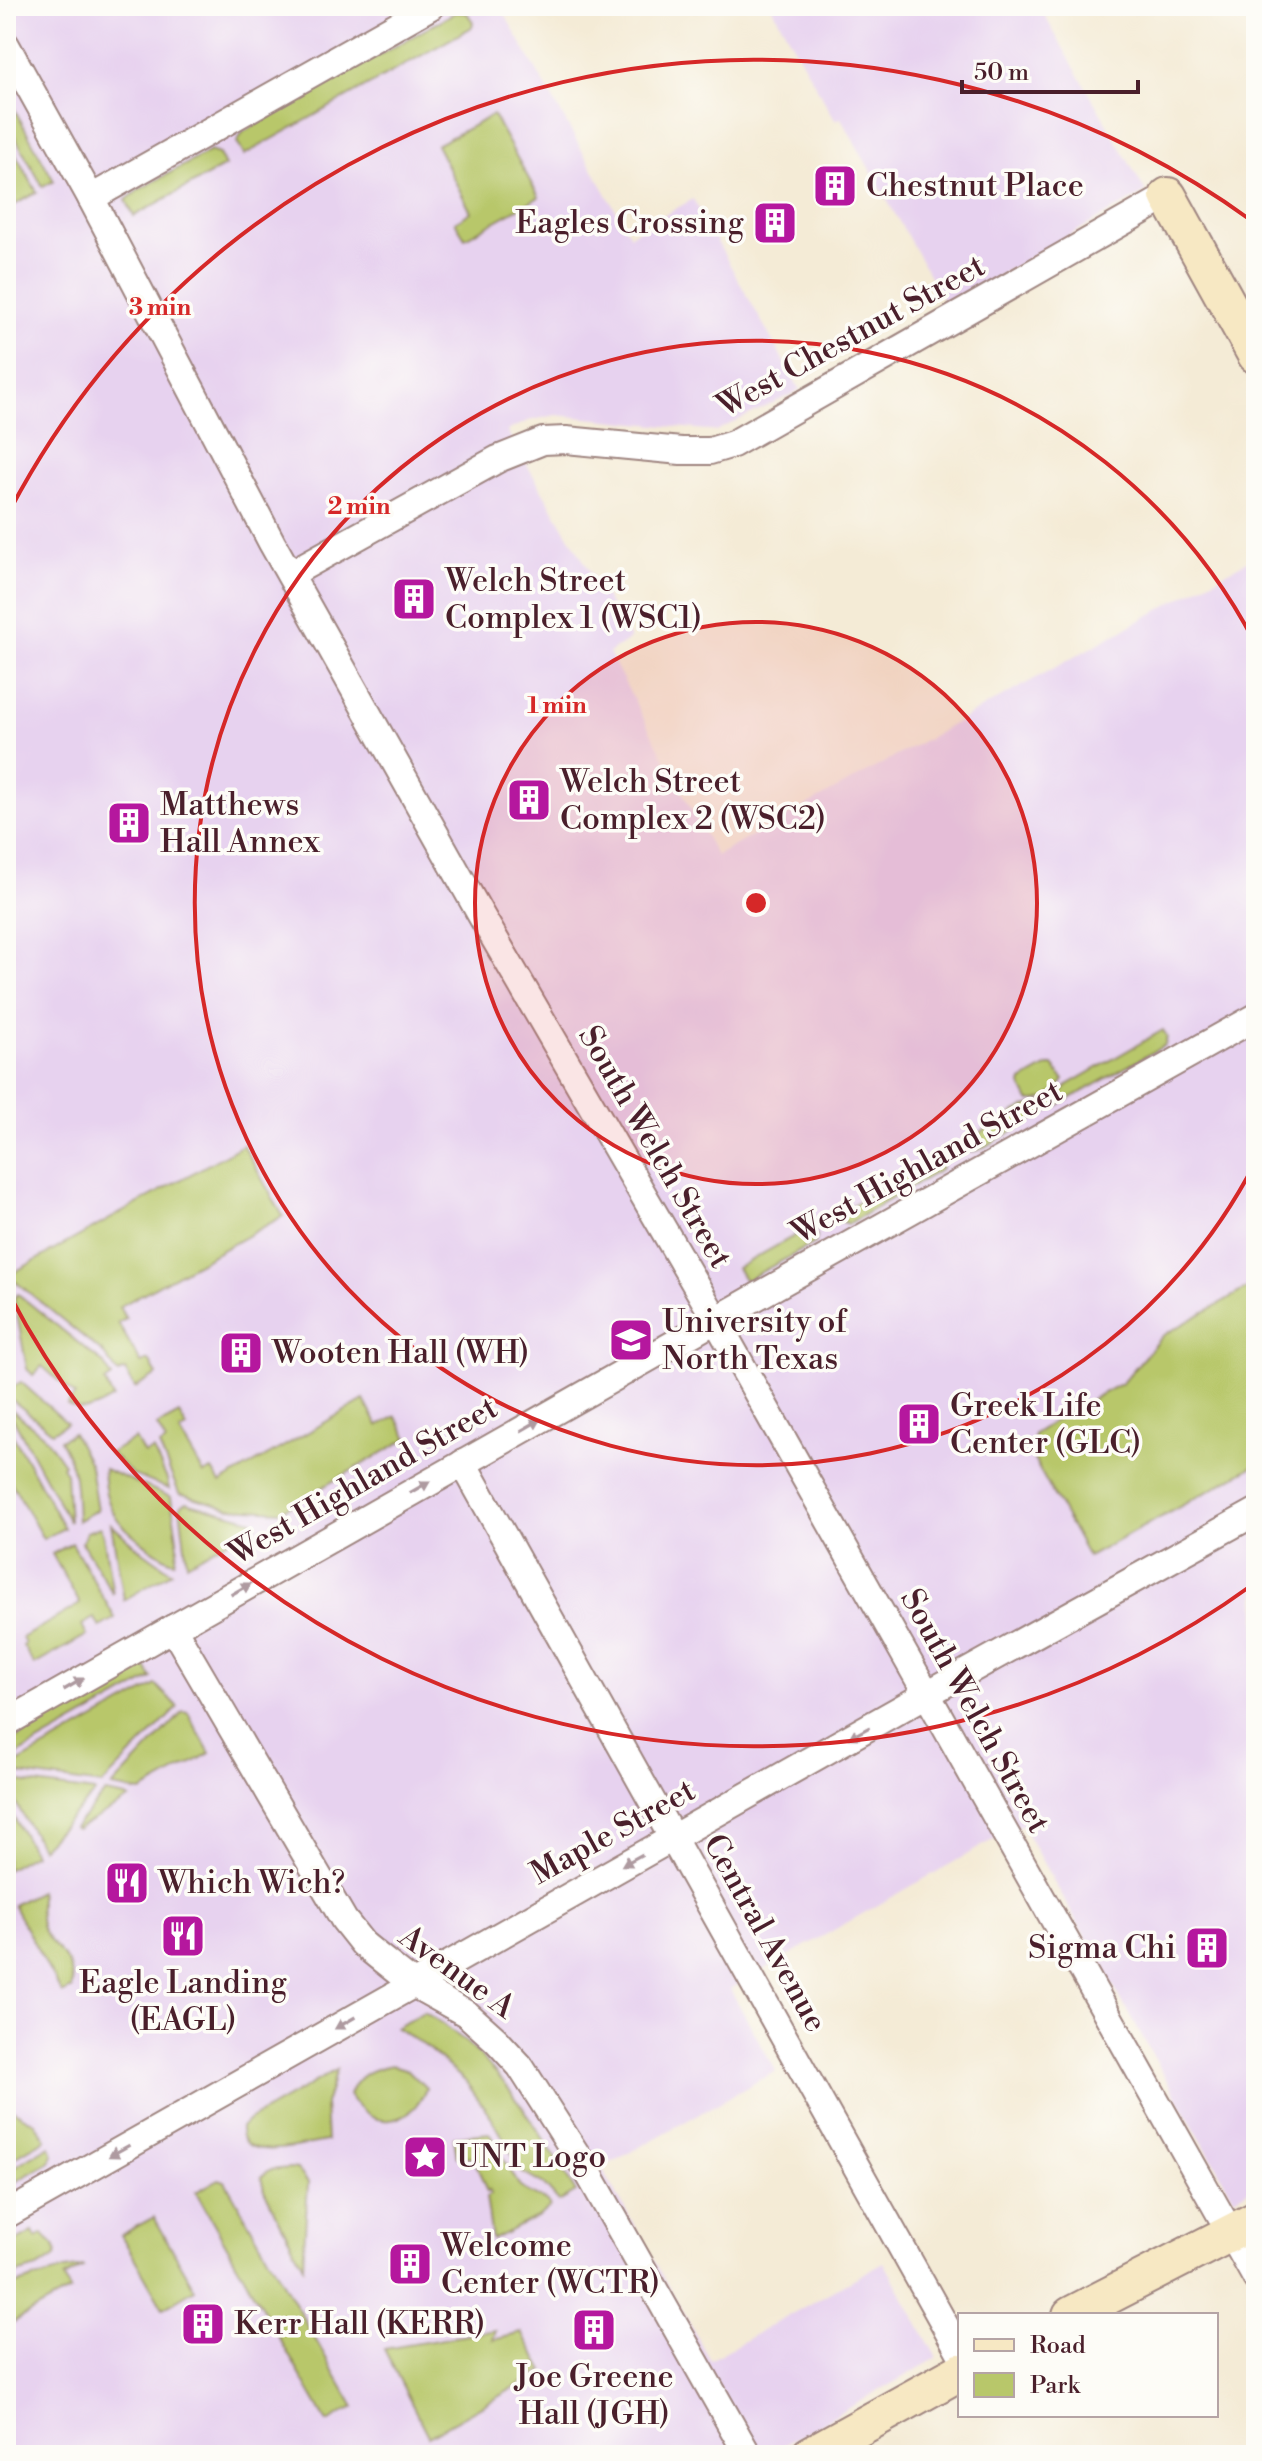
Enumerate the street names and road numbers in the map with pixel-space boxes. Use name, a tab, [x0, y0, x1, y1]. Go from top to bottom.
street label: West Chestnut Street	[709, 246, 992, 427]
street label: South Welch Street	[569, 1019, 741, 1275]
street label: West Highland Street	[784, 1071, 1069, 1254]
street label: West Highland Street	[221, 1388, 504, 1575]
street label: South Welch Street	[891, 1582, 1059, 1840]
street label: Maple Street	[524, 1770, 702, 1894]
street label: Central Avenue	[694, 1827, 836, 2039]
street label: Avenue A	[390, 1916, 524, 2028]

